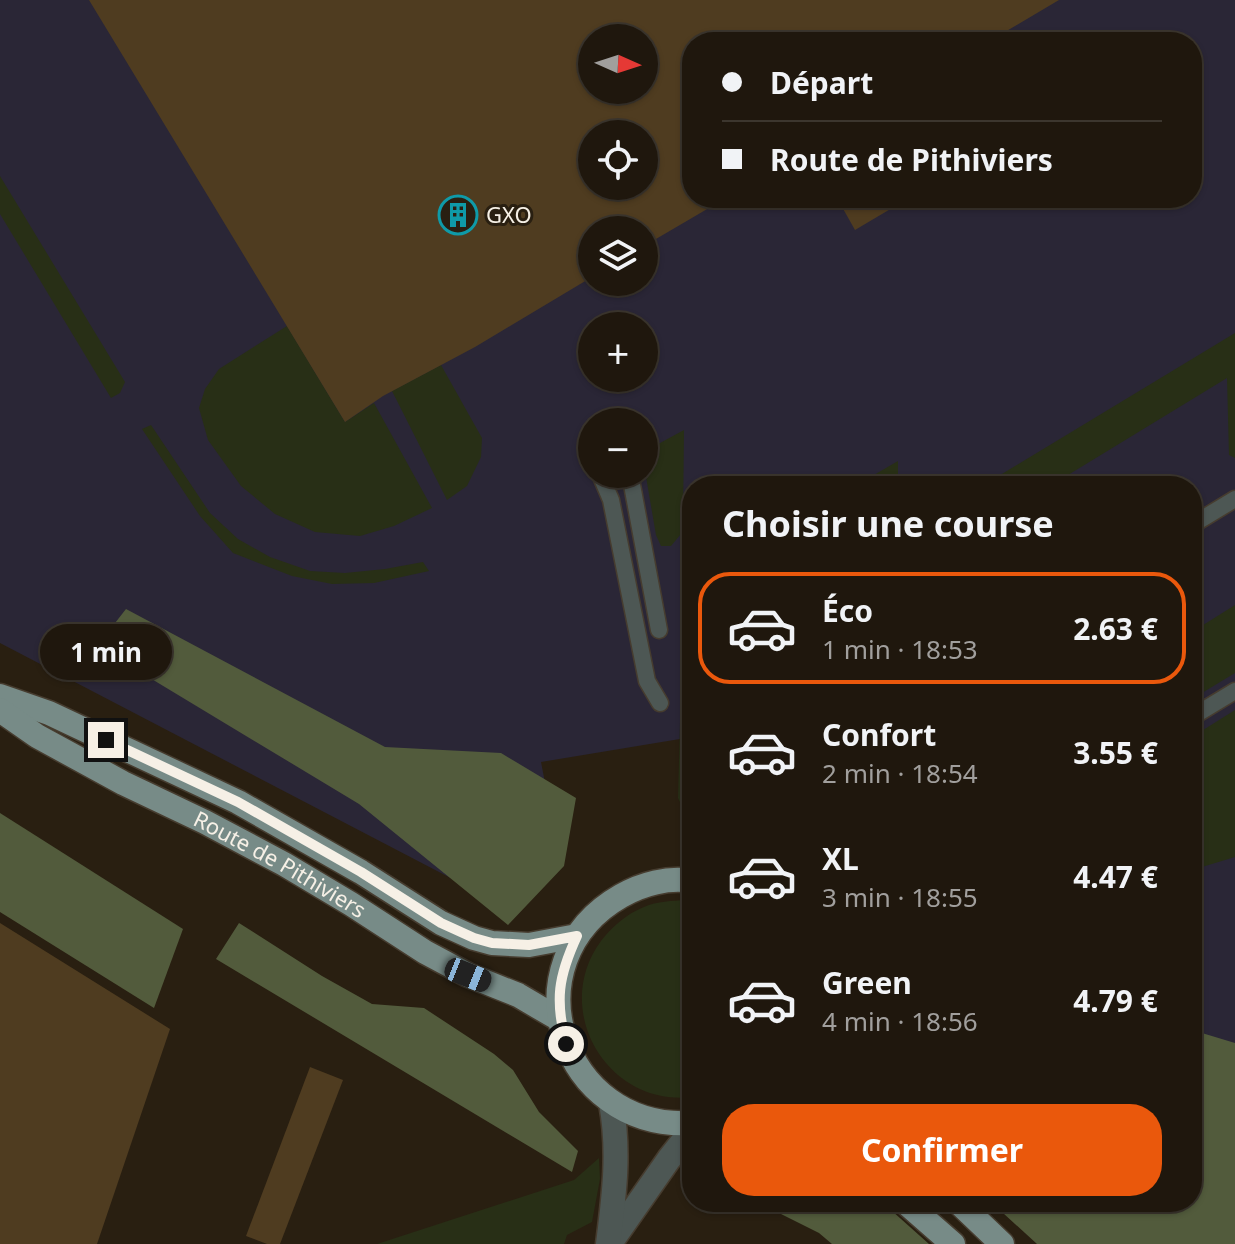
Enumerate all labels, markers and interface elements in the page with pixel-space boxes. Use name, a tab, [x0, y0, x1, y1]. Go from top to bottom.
north arrow	[578, 24, 658, 104]
map controls	[578, 24, 658, 488]
text: Départ	[770, 62, 873, 103]
button: locate	[578, 120, 658, 200]
text: Route de Pithiviers	[770, 139, 1053, 180]
building icon: GXO	[437, 194, 479, 236]
place label: GXO	[486, 199, 532, 229]
button: layers	[578, 216, 658, 296]
button: +	[578, 312, 658, 392]
button: −	[578, 408, 658, 488]
text: Choisir une course	[722, 499, 1054, 548]
text: Éco	[822, 590, 873, 631]
icon: car	[726, 592, 798, 664]
text: 2.63 €	[1073, 608, 1158, 649]
callout: 1 min	[40, 624, 172, 680]
text: 1 min · 18:53	[822, 631, 978, 667]
text: 1 min	[70, 634, 142, 670]
text: Confort	[822, 714, 936, 755]
icon: car	[726, 716, 798, 788]
route end	[88, 722, 124, 758]
text: 3.55 €	[1073, 732, 1158, 773]
text: 2 min · 18:54	[822, 755, 978, 791]
street label: Route de Pithiviers	[189, 803, 373, 924]
text: XL	[822, 838, 859, 879]
icon: car	[726, 840, 798, 912]
text: 4.47 €	[1073, 856, 1158, 897]
text: 3 min · 18:55	[822, 879, 978, 915]
car	[441, 955, 495, 995]
text: Green	[822, 962, 912, 1003]
icon: car	[726, 964, 798, 1036]
text: 4.79 €	[1073, 980, 1158, 1021]
text: 4 min · 18:56	[822, 1003, 978, 1039]
route start	[548, 1026, 584, 1062]
button: Confirmer	[722, 1104, 1162, 1196]

